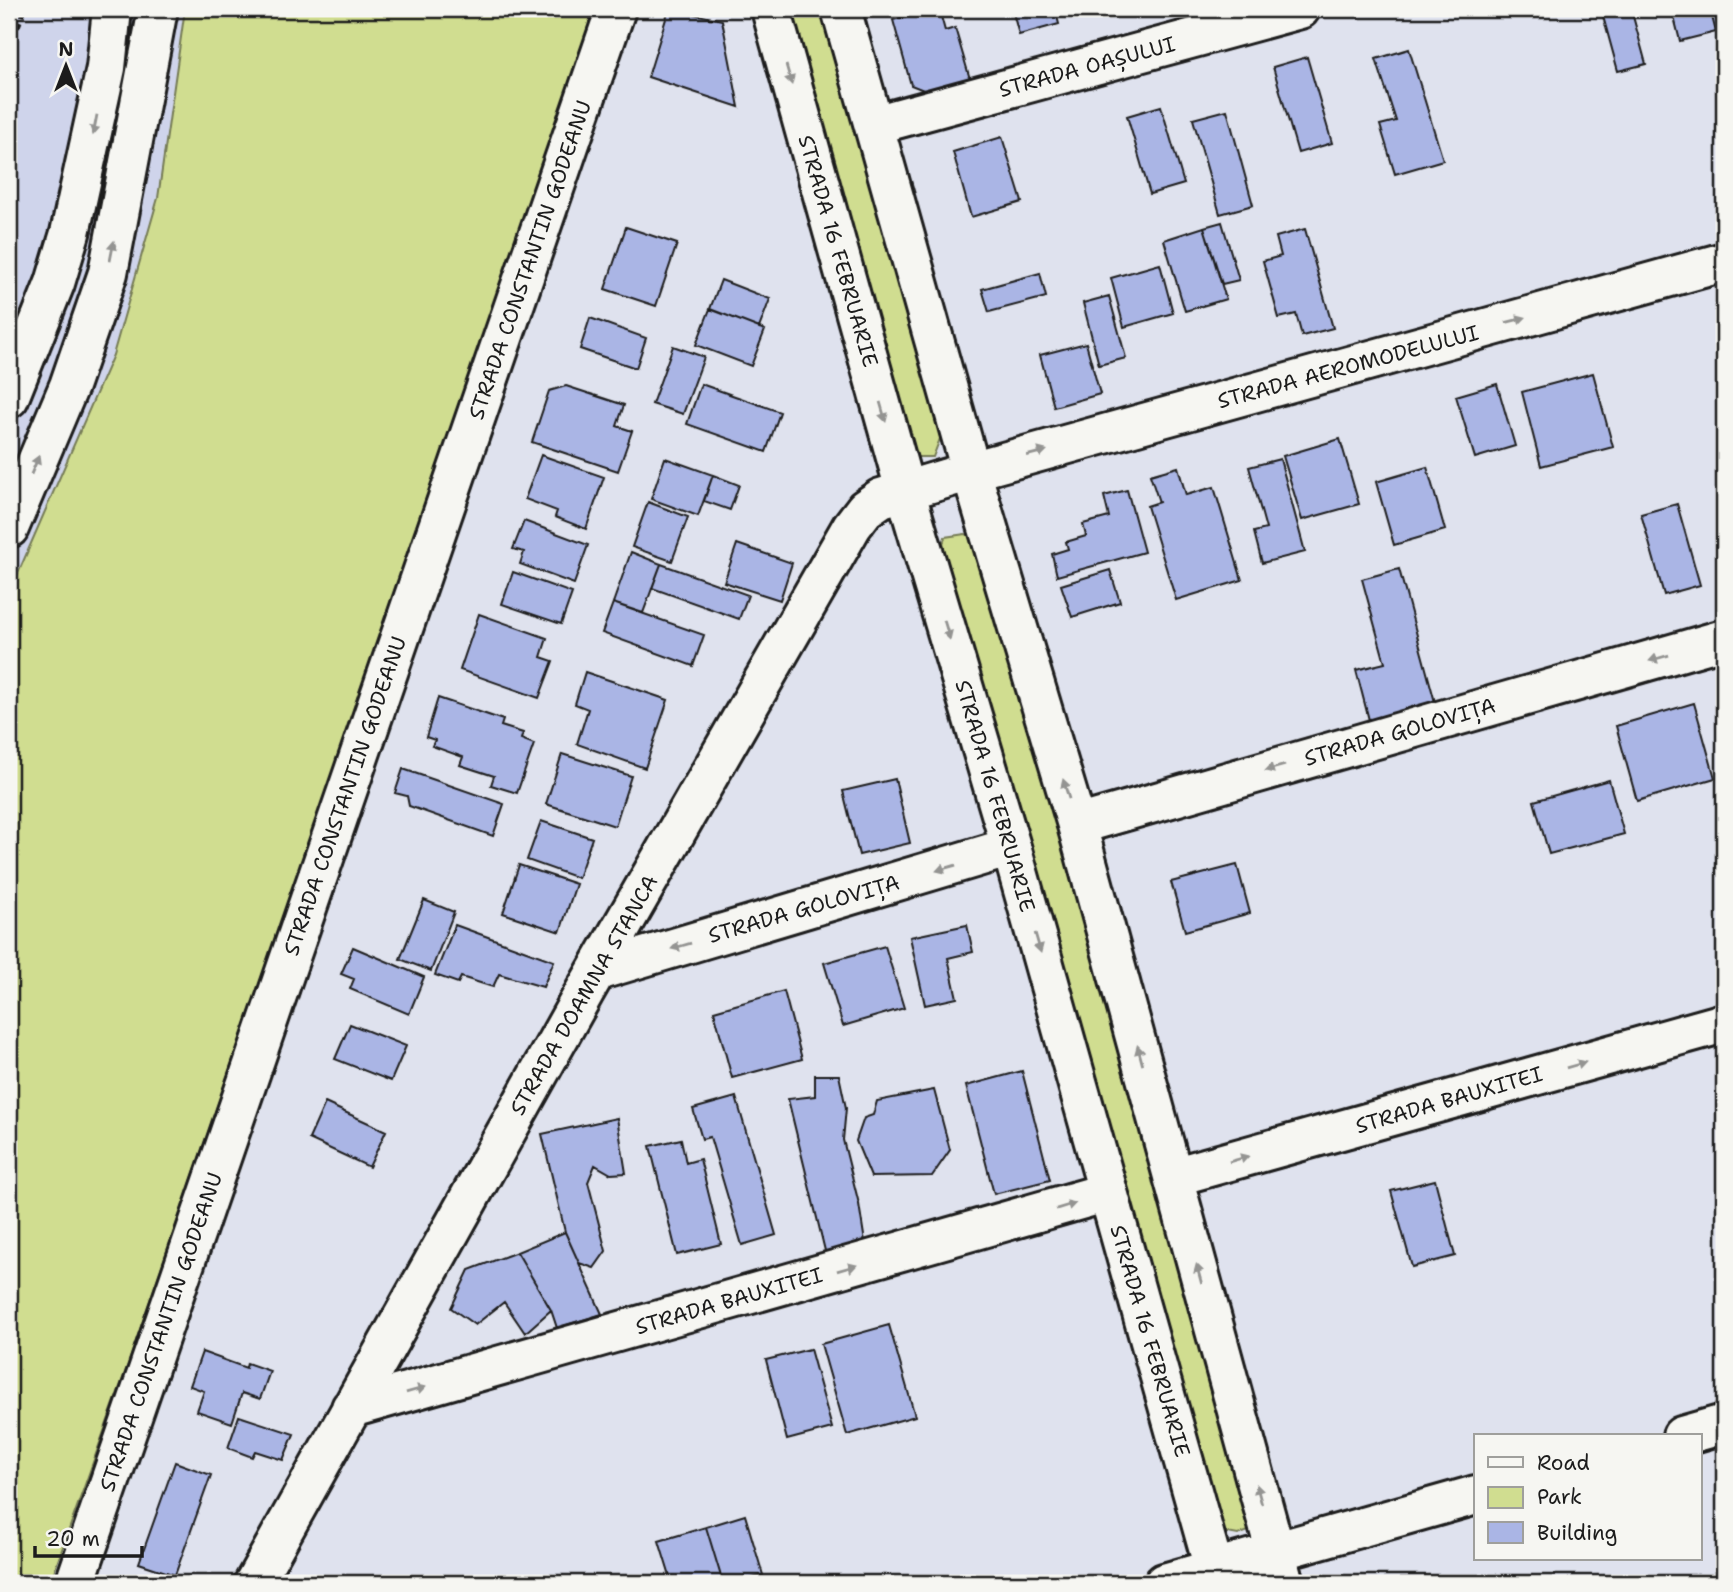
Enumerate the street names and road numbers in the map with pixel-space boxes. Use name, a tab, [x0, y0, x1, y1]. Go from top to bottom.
street label: STRADA OAȘULUI	[996, 30, 1178, 105]
street label: STRADA CONSTANTIN GODEANU	[462, 97, 598, 423]
street label: STRADA 16 FEBRUARIE	[791, 132, 885, 370]
street label: STRADA AEROMODELULUI	[1214, 319, 1482, 415]
street label: STRADA CONSTANTIN GODEANU	[277, 633, 413, 959]
street label: STRADA 16 FEBRUARIE	[948, 677, 1042, 915]
street label: STRADA GOLOVIȚA	[1301, 691, 1499, 773]
street label: STRADA GOLOVIȚA	[705, 868, 903, 950]
street label: STRADA DOAMNA STANCA	[504, 870, 664, 1120]
street label: STRADA BAUXITEI	[1352, 1060, 1546, 1140]
street label: STRADA CONSTANTIN GODEANU	[93, 1169, 229, 1495]
street label: STRADA 16 FEBRUARIE	[1103, 1222, 1197, 1460]
street label: STRADA BAUXITEI	[632, 1261, 826, 1341]

